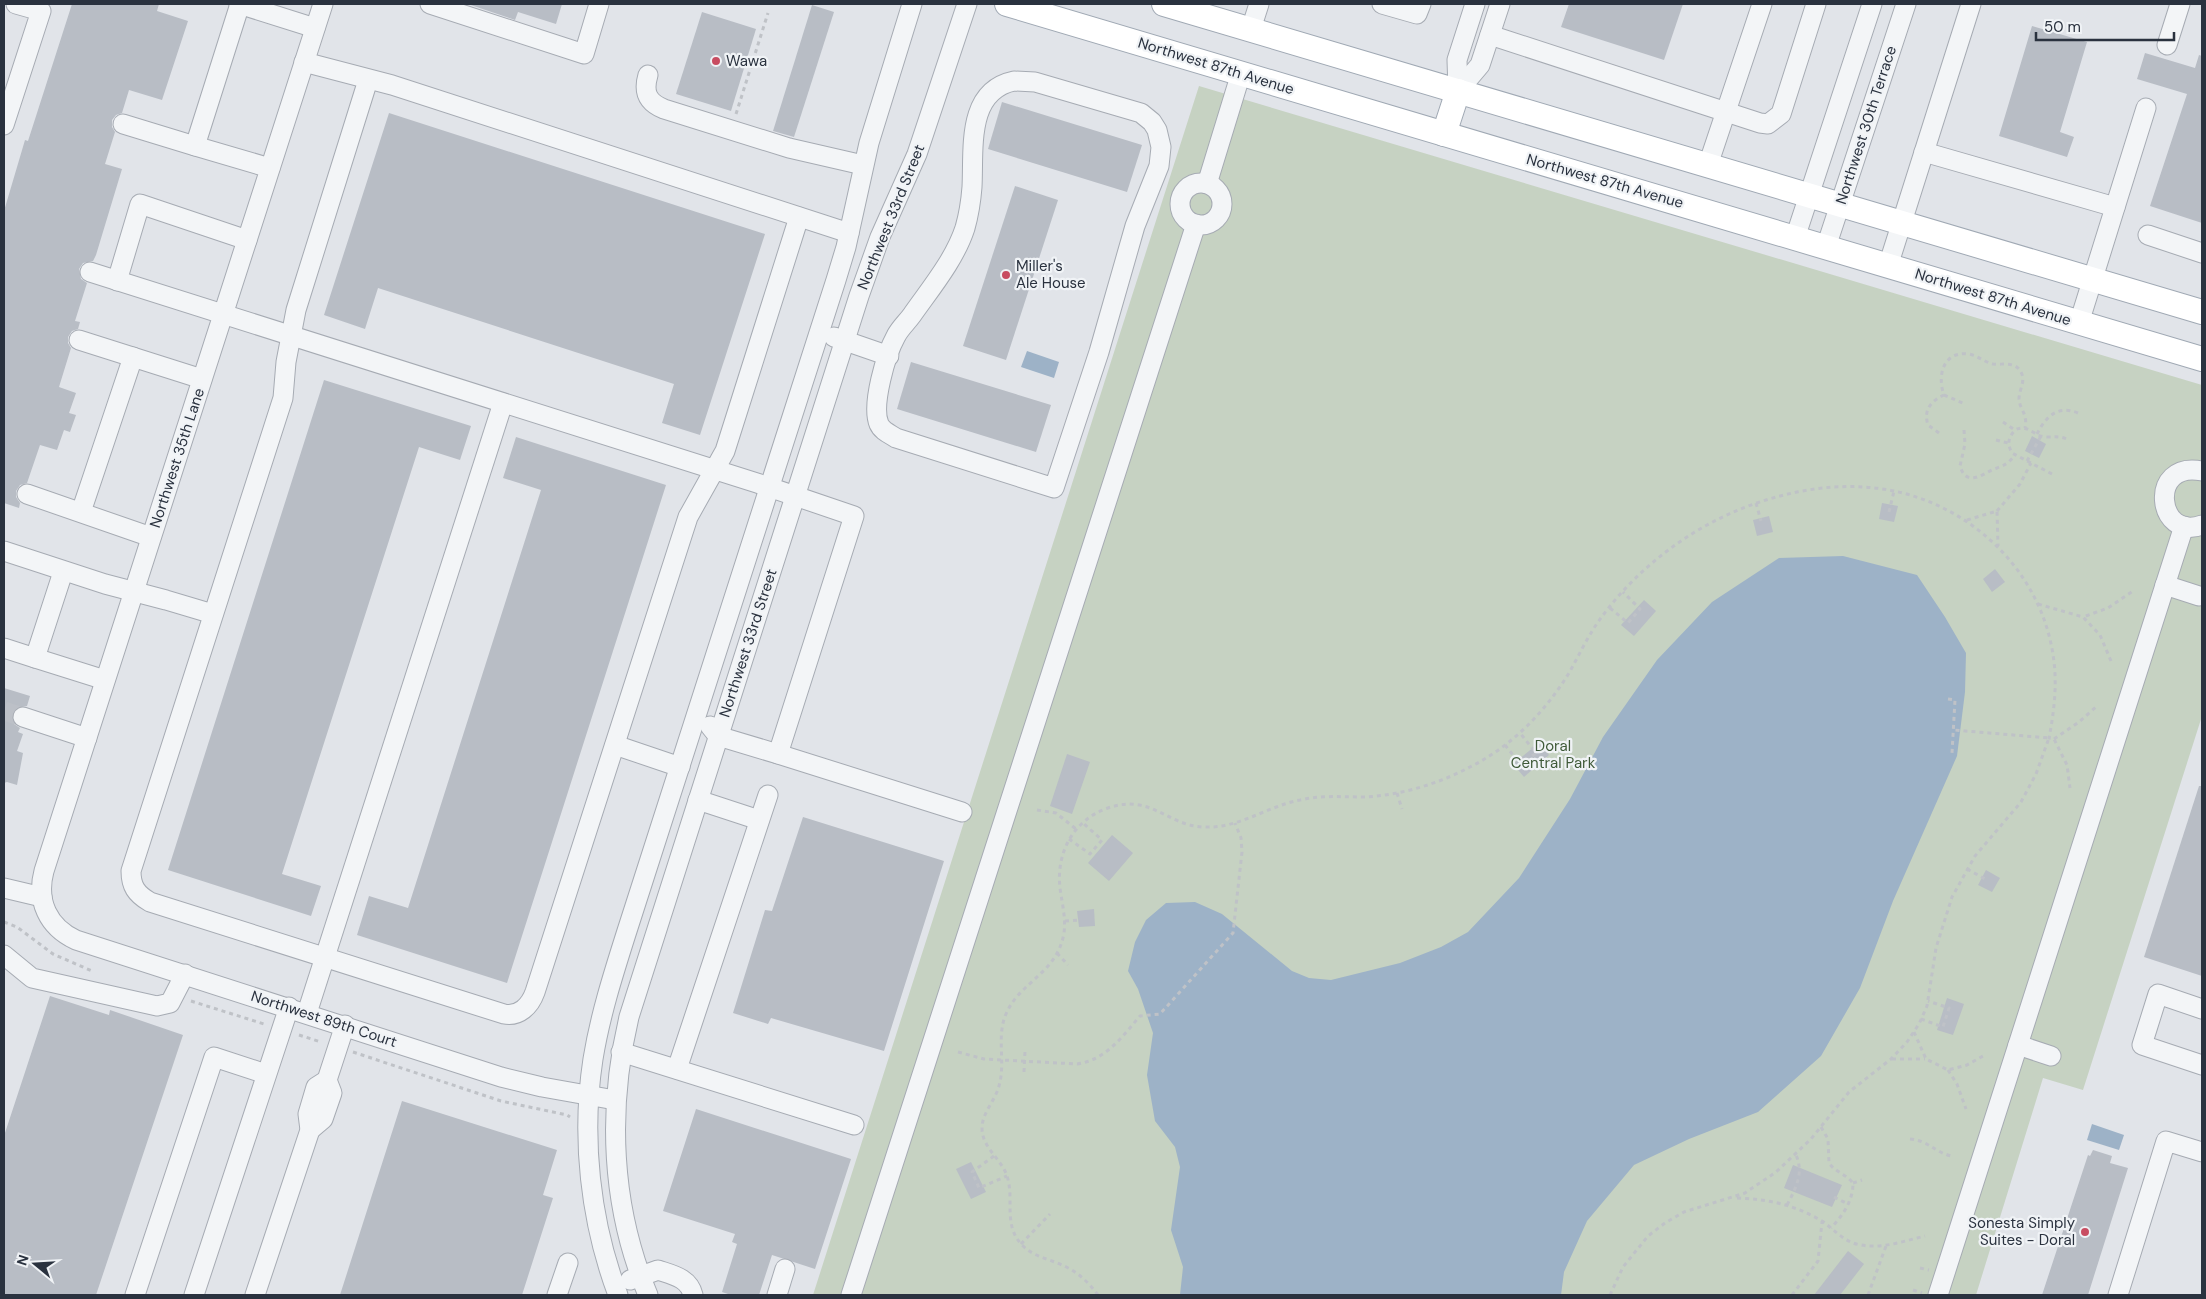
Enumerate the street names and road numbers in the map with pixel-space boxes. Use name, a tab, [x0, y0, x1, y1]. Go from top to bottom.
street label: Northwest 87th Avenue	[1135, 33, 1297, 99]
street label: Northwest 30th Terrace	[1831, 43, 1901, 207]
street label: Northwest 33rd Street	[853, 141, 929, 293]
street label: Northwest 87th Avenue	[1524, 149, 1686, 213]
street label: Northwest 87th Avenue	[1912, 264, 2074, 330]
street label: Northwest 35th Lane	[145, 386, 209, 530]
street label: Northwest 33rd Street	[715, 566, 781, 720]
street label: Northwest 89th Court	[248, 986, 400, 1052]

